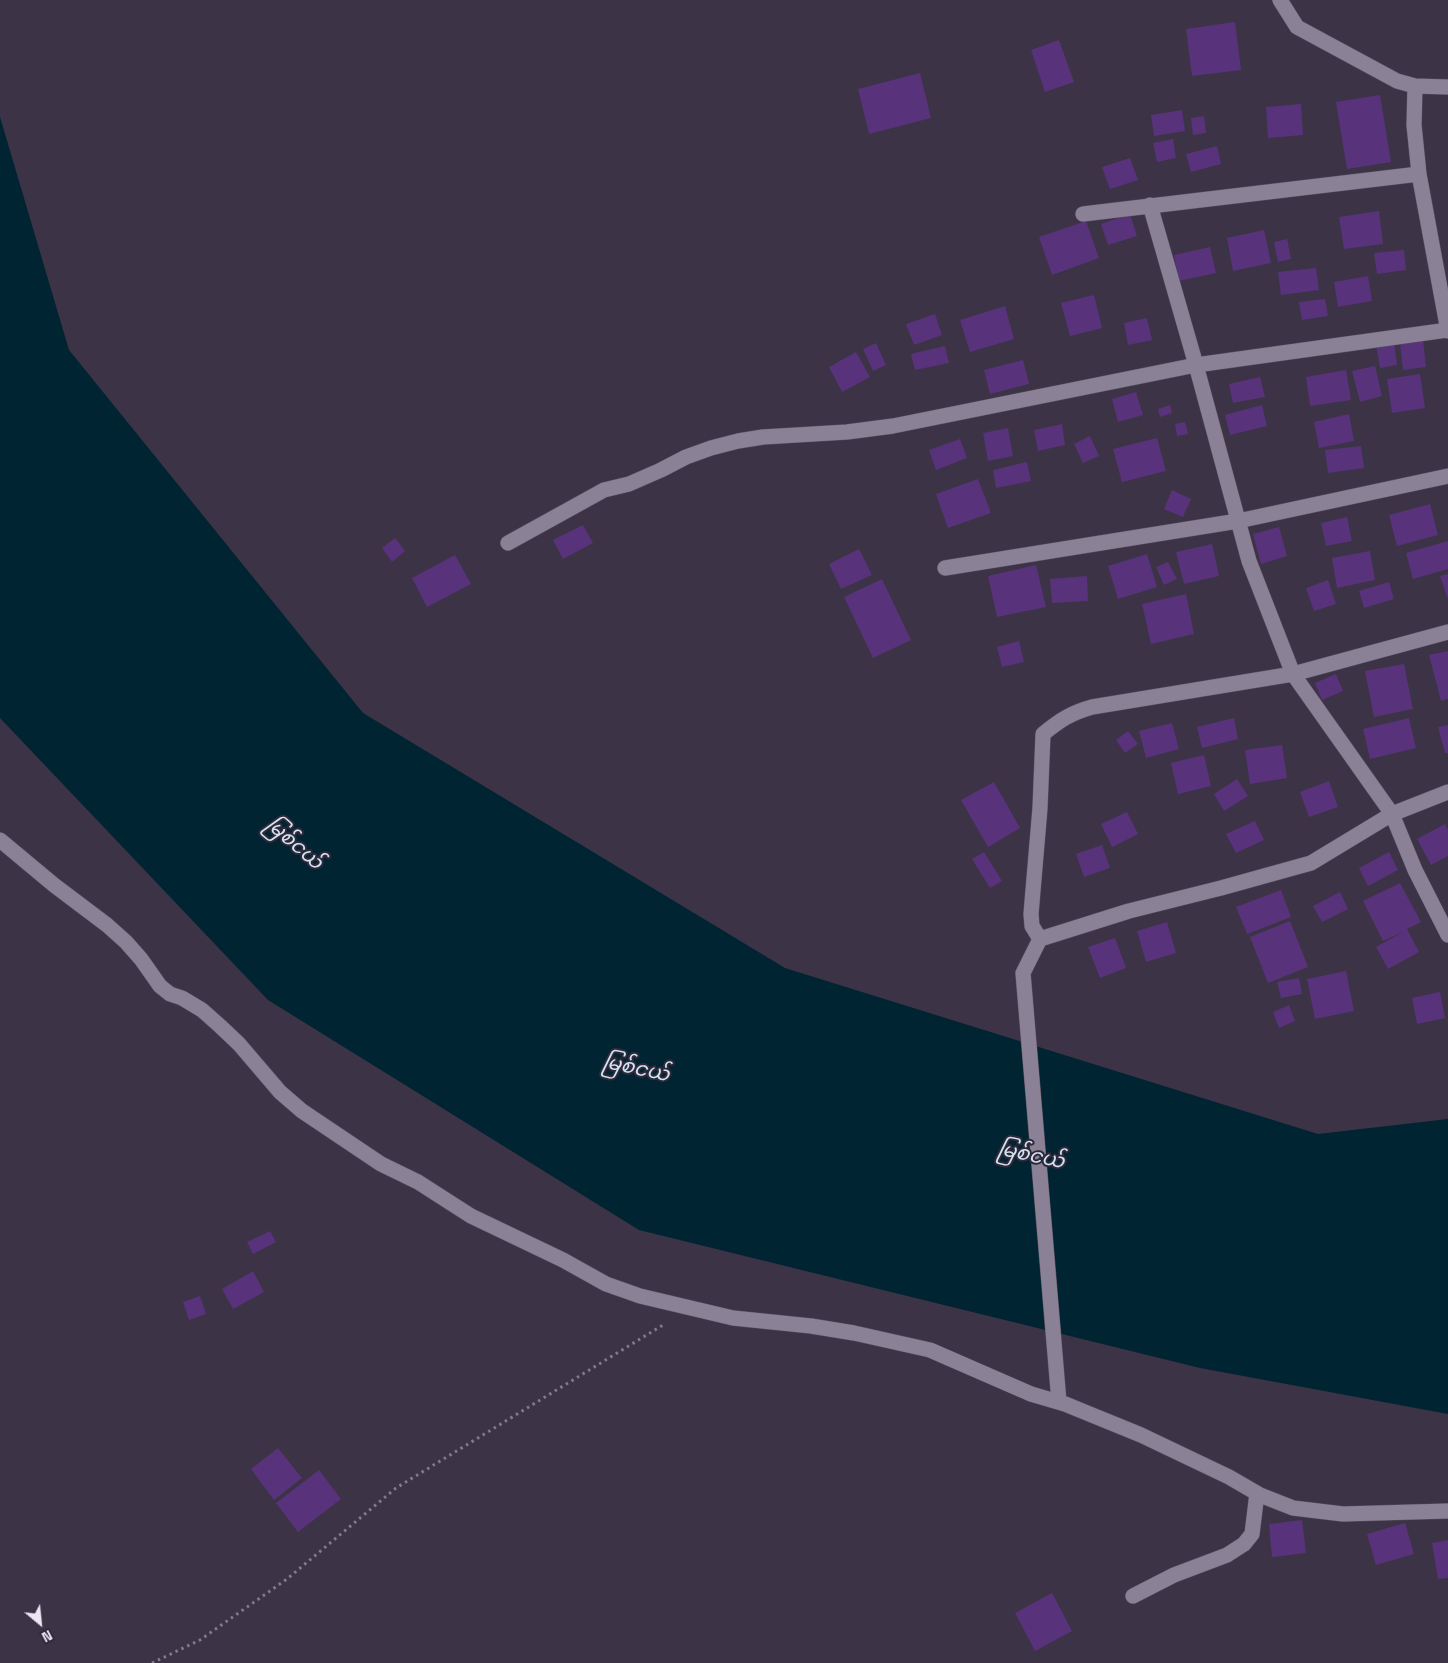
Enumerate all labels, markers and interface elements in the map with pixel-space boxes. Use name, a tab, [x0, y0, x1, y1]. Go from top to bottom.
water label: မြစ်ငယ်	[261, 813, 327, 875]
water label: မြစ်ငယ်	[601, 1050, 671, 1088]
water label: မြစ်ငယ်	[996, 1137, 1066, 1175]
north arrow	[15, 1598, 65, 1648]
text: N	[39, 1626, 55, 1646]

